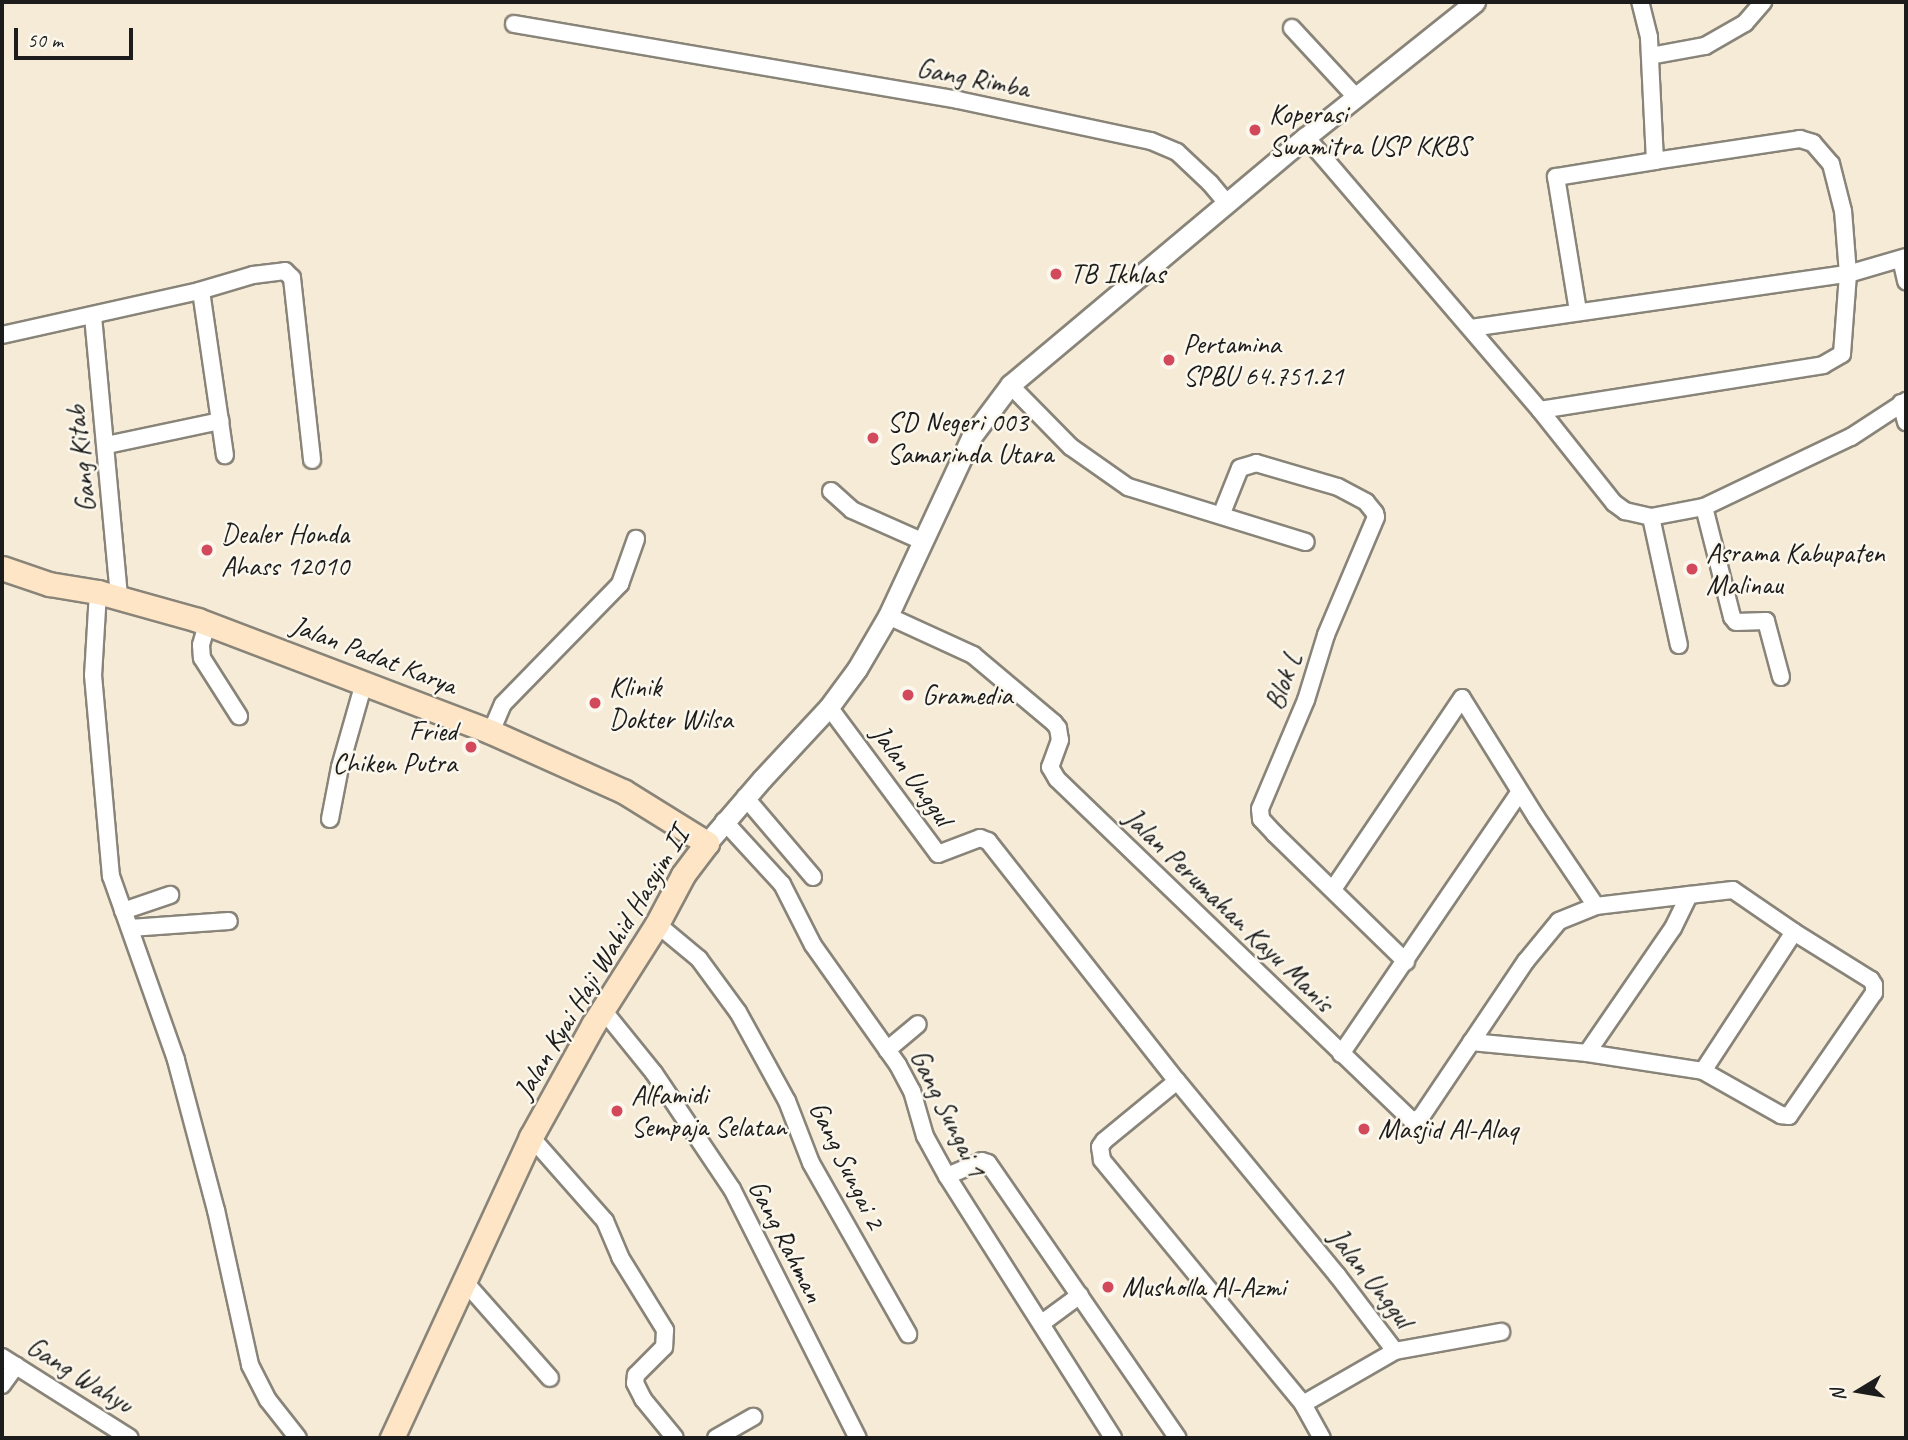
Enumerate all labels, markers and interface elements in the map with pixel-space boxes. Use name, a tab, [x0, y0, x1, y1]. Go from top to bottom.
scale bar	[18, 14, 136, 58]
text: 50 m	[27, 27, 63, 53]
street label: Gang Rimba	[914, 51, 1032, 105]
place label: Koperasi Swamitra USP KKBS	[1269, 97, 1471, 163]
marker: Koperasi Swamitra USP KKBS	[1247, 122, 1263, 138]
place label: TB Ikhlas	[1070, 257, 1165, 291]
marker: TB Ikhlas	[1048, 266, 1064, 282]
place label: Pertamina SPBU 64.751.21	[1183, 327, 1343, 393]
marker: Pertamina SPBU 64.751.21	[1161, 352, 1177, 368]
street label: Gang Kitab	[59, 404, 103, 514]
place label: SD Negeri 003 Samarinda Utara	[887, 405, 1055, 471]
marker: SD Negeri 003 Samarinda Utara	[865, 430, 881, 446]
place label: Dealer Honda Ahass 12010	[221, 517, 349, 583]
place label: Asrama Kabupaten Malinau	[1706, 536, 1886, 602]
marker: Dealer Honda Ahass 12010	[199, 542, 215, 558]
marker: Asrama Kabupaten Malinau	[1684, 561, 1700, 577]
street label: Jalan Padat Karya	[287, 608, 461, 702]
street label: Blok L	[1257, 648, 1309, 714]
place label: Klinik Dokter Wilsa	[609, 670, 733, 736]
place label: Gramedia	[922, 678, 1013, 712]
marker: Gramedia	[900, 687, 916, 703]
marker: Klinik Dokter Wilsa	[587, 695, 603, 711]
place label: Fried Chiken Putra	[334, 714, 457, 780]
street label: Jalan Unggul	[864, 718, 960, 832]
marker: Fried Chiken Putra	[463, 739, 479, 755]
street label: Jalan Perumahan Kayu Manis	[1116, 800, 1342, 1020]
street label: Jalan Kyai Haji Wahid Hasyim II	[506, 820, 696, 1106]
street label: Gang Sungai 1	[903, 1044, 993, 1182]
place label: Alfamidi Sempaja Selatan	[631, 1078, 786, 1144]
street label: Gang Sungai 2	[802, 1096, 892, 1234]
marker: Alfamidi Sempaja Selatan	[609, 1103, 625, 1119]
place label: Masjid Al-Alaq	[1378, 1112, 1518, 1146]
marker: Masjid Al-Alaq	[1356, 1121, 1372, 1137]
street label: Gang Rahman	[740, 1173, 832, 1309]
street label: Jalan Unggul	[1322, 1221, 1420, 1335]
place label: Musholla Al-Azmi	[1122, 1270, 1286, 1304]
marker: Musholla Al-Azmi	[1100, 1279, 1116, 1295]
street label: Gang Wahyu	[20, 1329, 140, 1421]
north arrow	[1824, 1356, 1894, 1426]
text: N	[1825, 1387, 1851, 1403]

